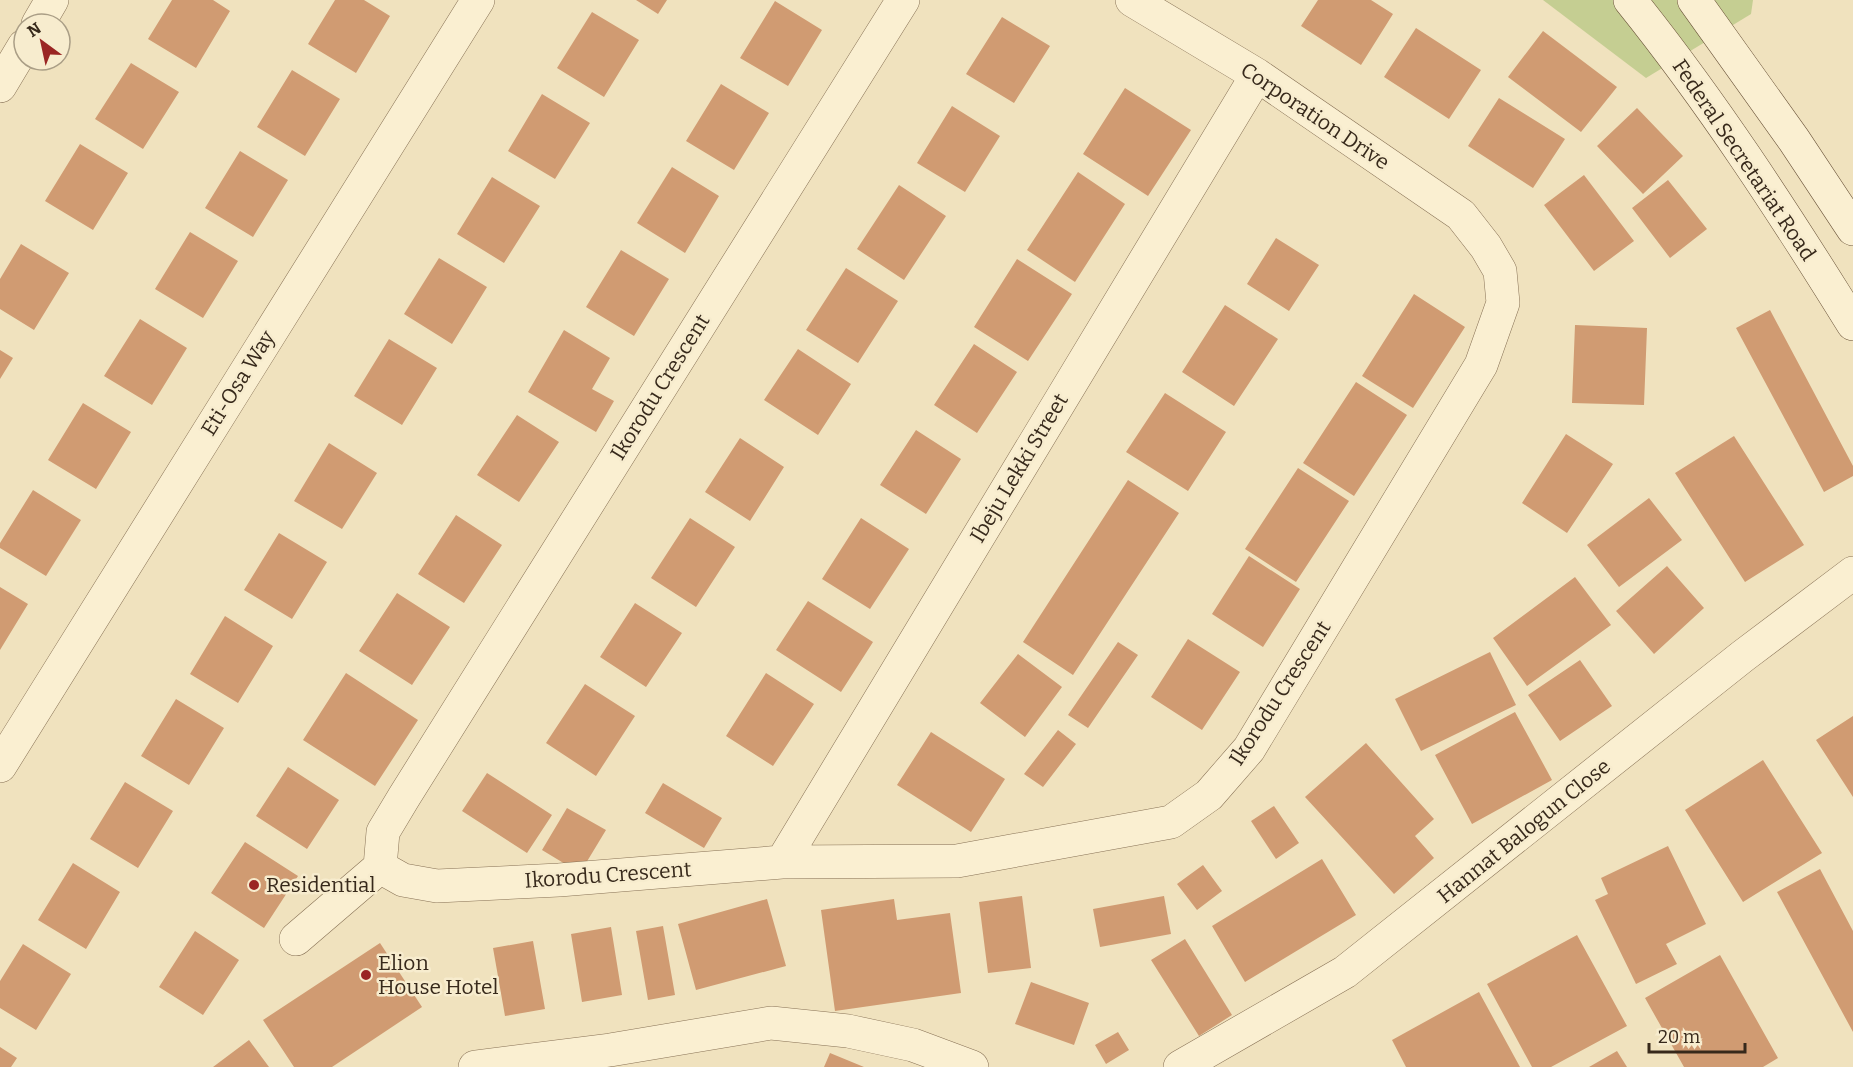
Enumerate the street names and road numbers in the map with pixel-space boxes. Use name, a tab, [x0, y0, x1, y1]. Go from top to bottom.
street label: Federal Secretariat Road	[1667, 54, 1821, 266]
street label: Corporation Drive	[1236, 57, 1394, 175]
street label: Ikorodu Crescent	[605, 309, 716, 465]
street label: Eti-Osa Way	[195, 325, 281, 440]
street label: Ibeju Lekki Street	[964, 388, 1074, 547]
street label: Ikorodu Crescent	[1224, 615, 1337, 770]
street label: Hannat Balogun Close	[1432, 753, 1616, 909]
street label: Ikorodu Crescent	[524, 856, 693, 894]

